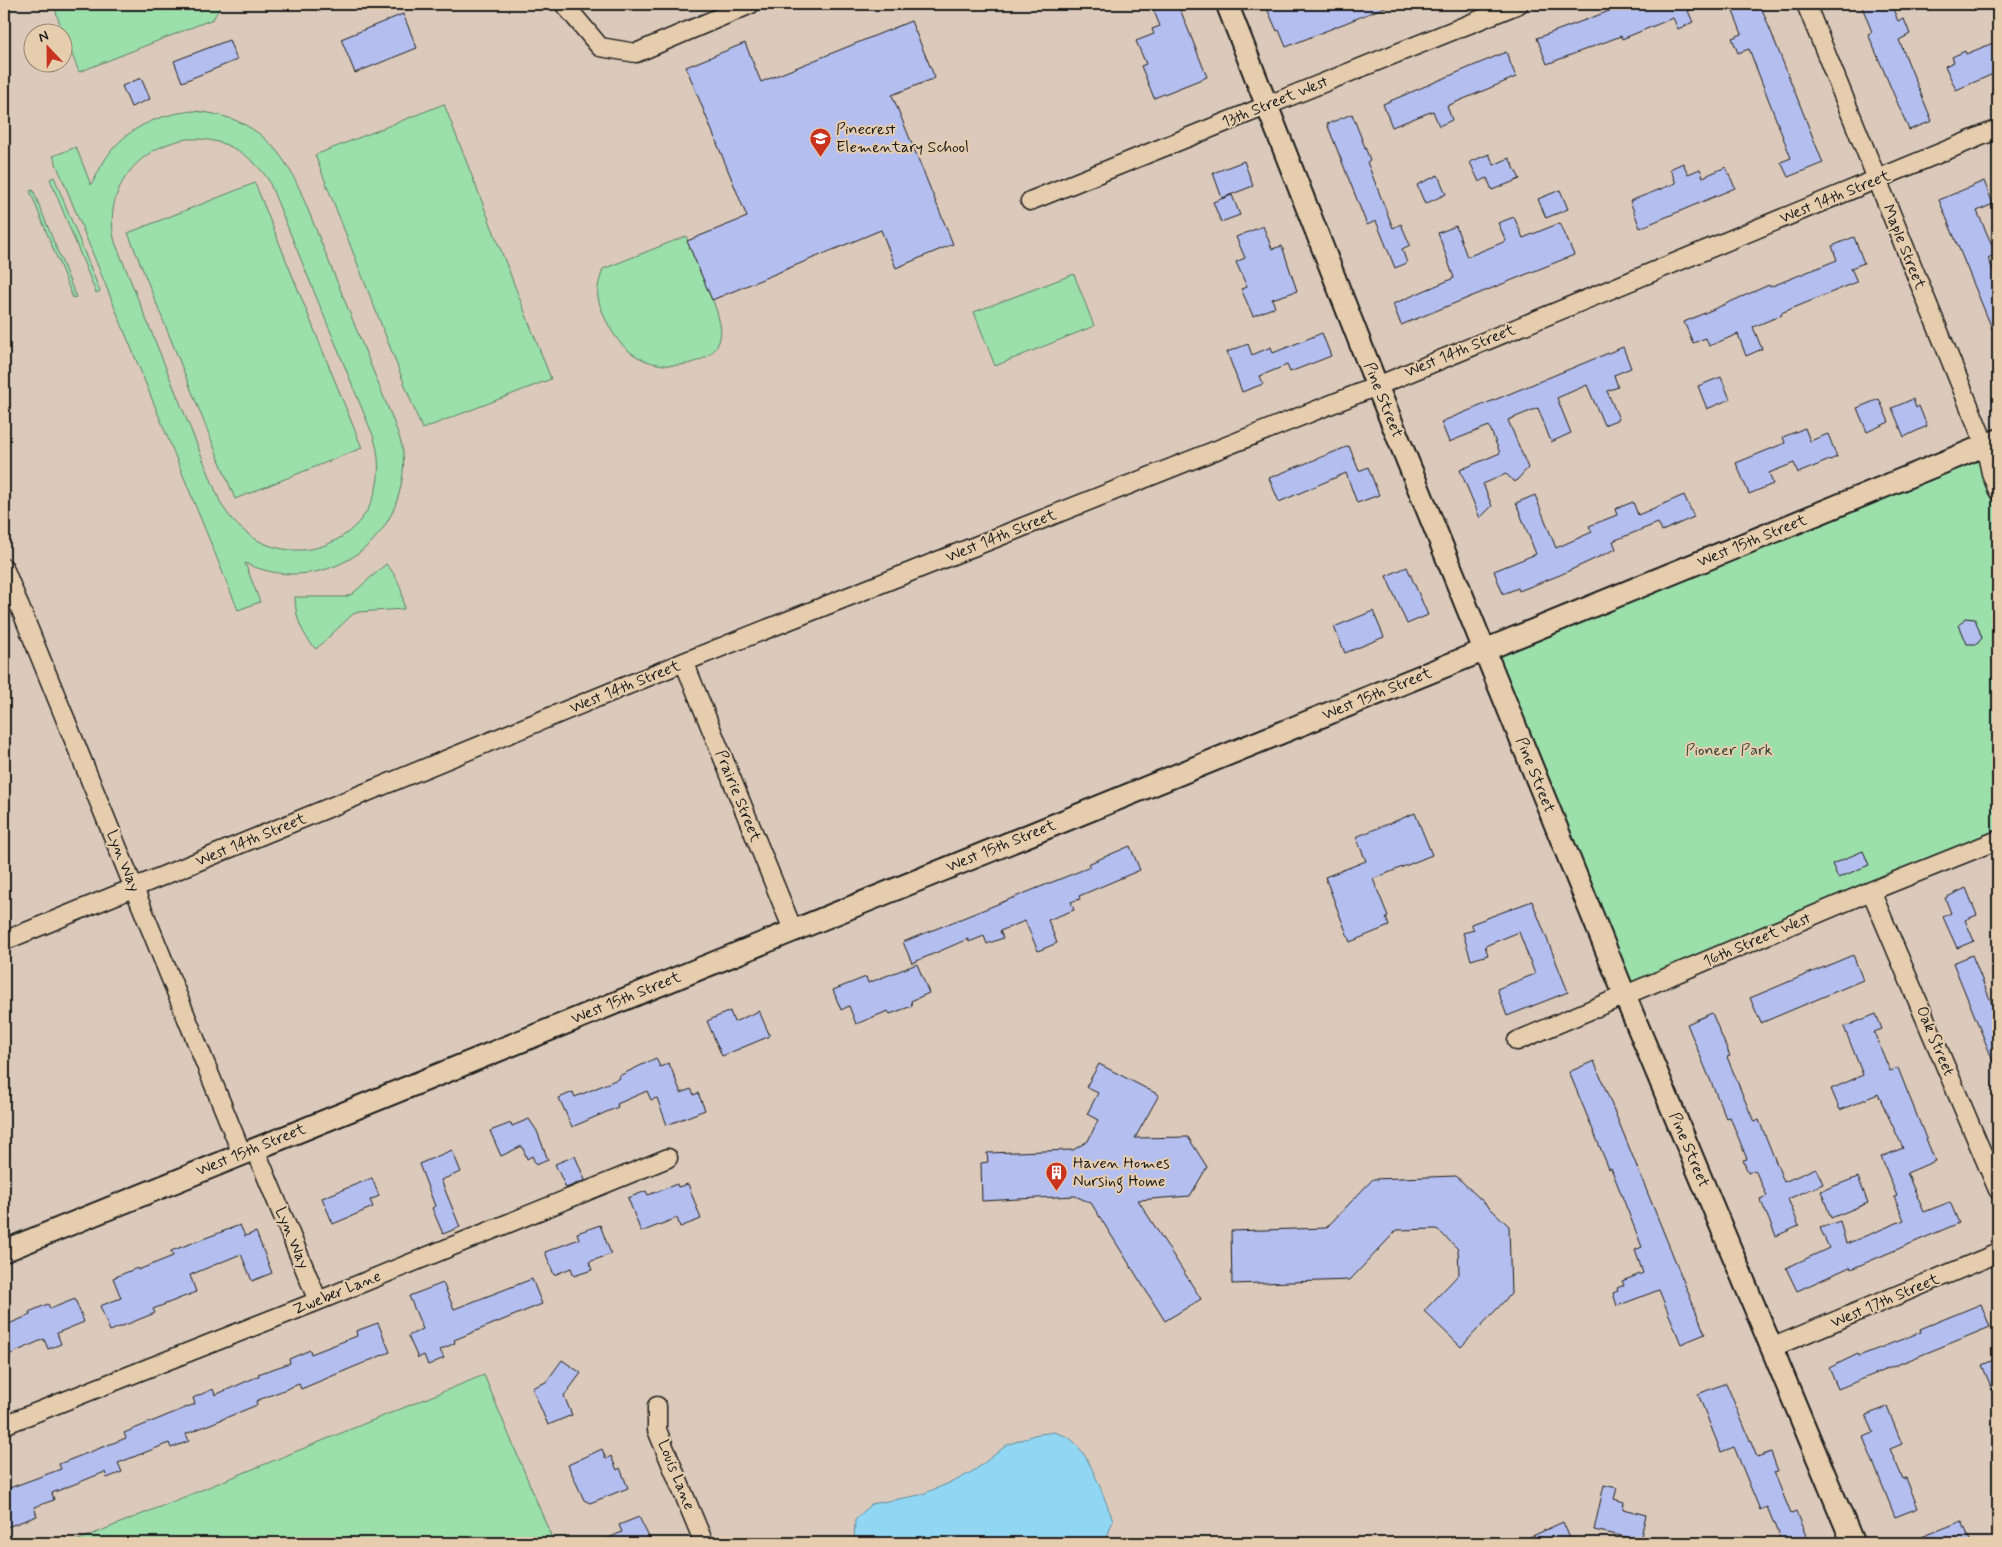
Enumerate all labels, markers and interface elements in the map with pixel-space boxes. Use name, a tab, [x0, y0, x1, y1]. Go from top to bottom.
north arrow	[22, 22, 72, 72]
text: N	[36, 27, 51, 47]
street label: 13th Street West	[1219, 71, 1331, 133]
place label: Pinecrest Elementary School	[836, 119, 969, 158]
school or university icon: Pinecrest Elementary School	[808, 126, 832, 157]
street label: West 14th Street	[1777, 165, 1894, 229]
street label: Maple Street	[1877, 201, 1931, 293]
street label: West 14th Street	[1402, 319, 1519, 383]
street label: Pine Street	[1358, 359, 1408, 441]
street label: West 14th Street	[943, 504, 1060, 568]
street label: West 15th Street	[1694, 509, 1810, 573]
street label: West 14th Street	[567, 655, 684, 719]
street label: West 15th Street	[1319, 662, 1435, 726]
street label: Pine Street	[1510, 734, 1560, 816]
park label: Pioneer Park	[1685, 740, 1773, 761]
street label: Prairie Street	[710, 747, 766, 846]
street label: West 14th Street	[193, 808, 310, 872]
street label: West 15th Street	[943, 814, 1059, 878]
street label: Lyn Way	[101, 827, 145, 895]
street label: 16th Street West	[1700, 908, 1814, 972]
street label: West 15th Street	[568, 966, 684, 1030]
street label: Oak Street	[1911, 1003, 1959, 1079]
street label: Pine Street	[1664, 1109, 1714, 1191]
street label: West 15th Street	[193, 1118, 309, 1182]
place label: Haven Homes Nursing Home	[1073, 1153, 1170, 1193]
building icon: Haven Homes Nursing Home	[1045, 1160, 1069, 1191]
street label: Lyn Way	[270, 1204, 314, 1272]
street label: Zweber Lane	[290, 1266, 384, 1320]
street label: West 17th Street	[1828, 1268, 1943, 1333]
street label: Louis Lane	[652, 1437, 700, 1513]

